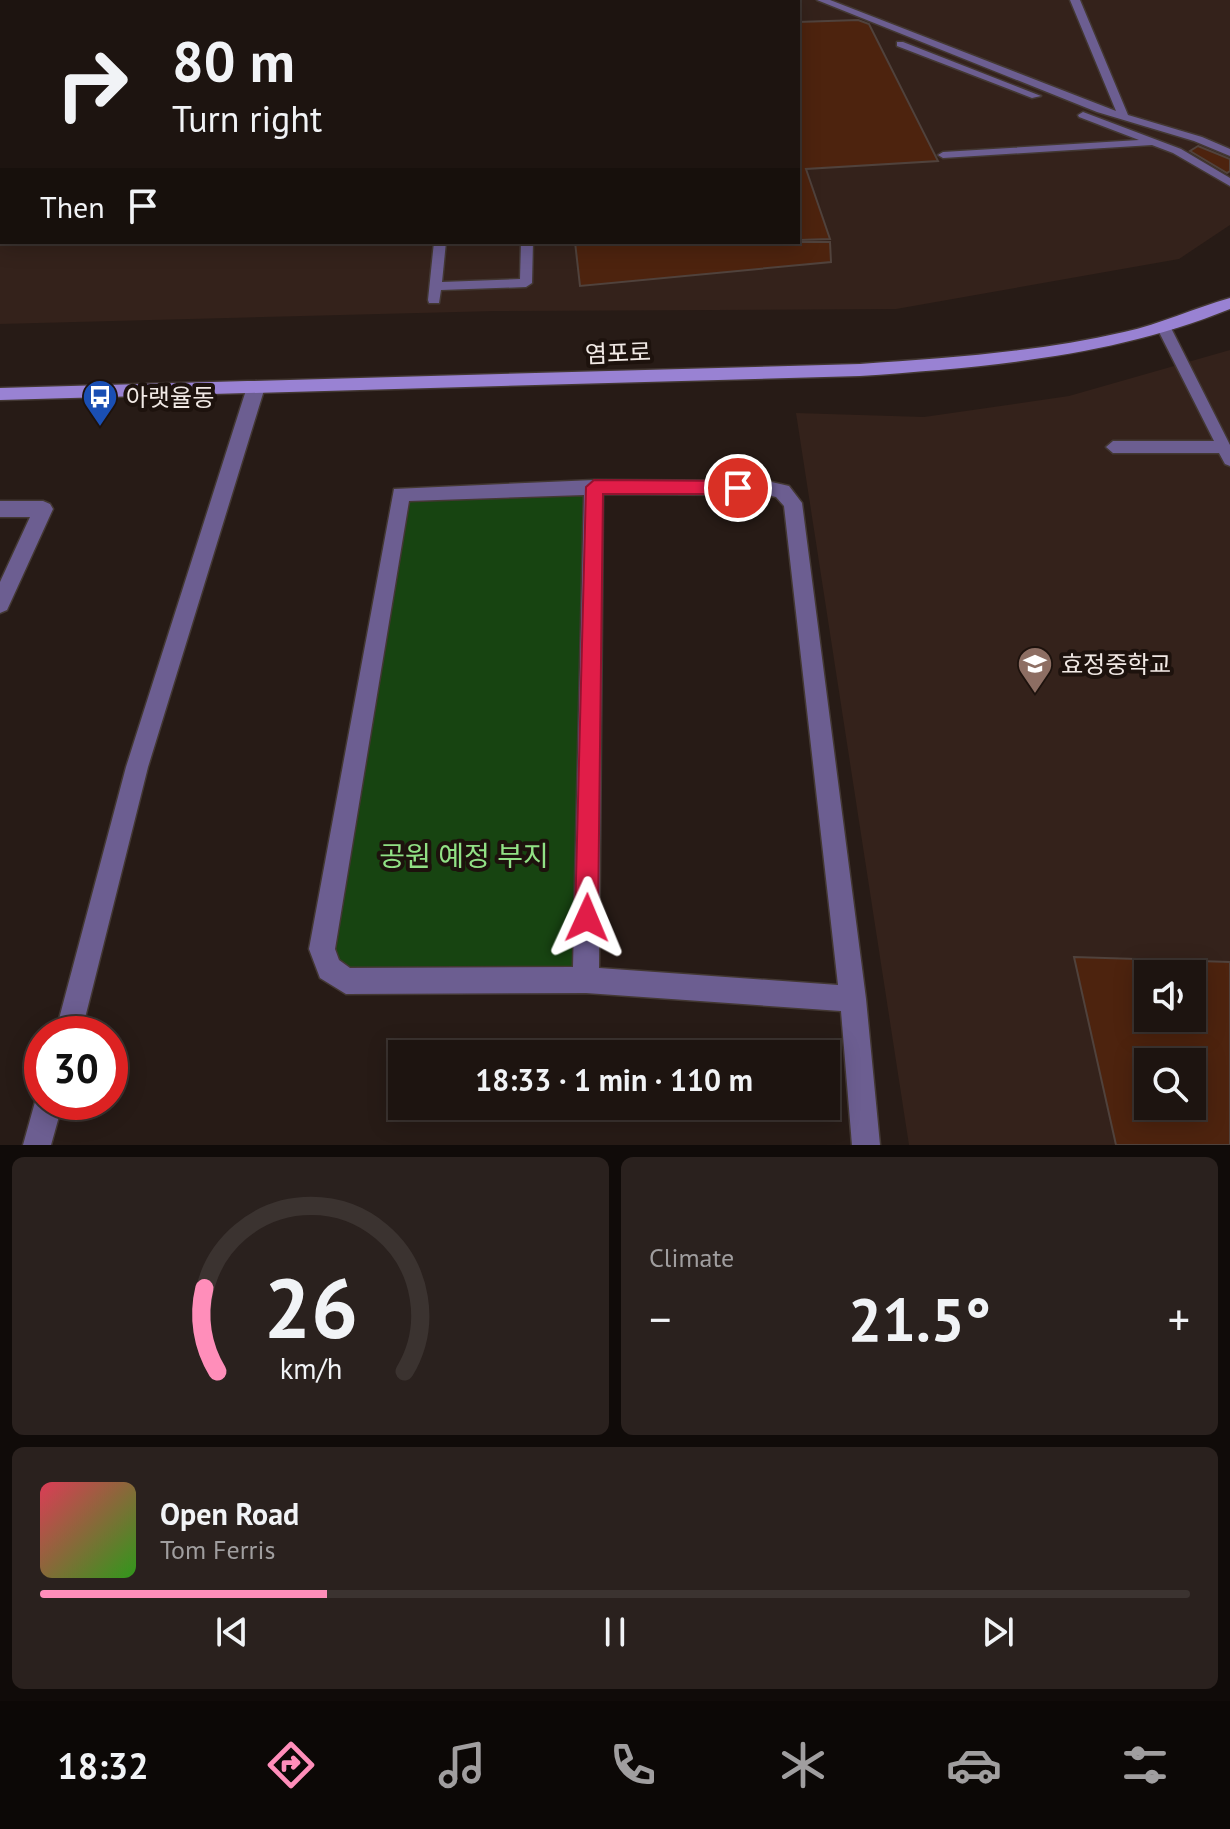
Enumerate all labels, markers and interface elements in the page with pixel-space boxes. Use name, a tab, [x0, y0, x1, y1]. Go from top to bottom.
text: 80 m	[172, 25, 295, 97]
icon: right	[40, 32, 144, 136]
text: Turn right	[172, 95, 322, 142]
icon: arrive	[121, 184, 165, 228]
text: Then	[40, 187, 105, 226]
street label: 염포로	[584, 336, 652, 370]
bus stop icon: 아랫율동	[81, 378, 119, 428]
place label: 아랫율동	[126, 382, 214, 413]
pin	[704, 454, 772, 522]
icon: arrive	[716, 466, 760, 510]
school or university icon: 효정중학교	[1016, 645, 1054, 695]
place label: 효정중학교	[1061, 649, 1171, 680]
park label: 공원 예정 부지	[379, 837, 549, 874]
position arrow	[545, 876, 629, 960]
map controls	[1134, 960, 1206, 1120]
button: sound	[1134, 960, 1206, 1032]
speed limit sign: 30	[24, 1016, 128, 1120]
button: search	[1134, 1048, 1206, 1120]
text: 18:33 · 1 min · 110 m	[475, 1060, 753, 1099]
text: Climate	[649, 1241, 734, 1274]
text: 26	[263, 1253, 358, 1361]
text: 21.5°	[848, 1280, 991, 1358]
text: −	[649, 1290, 671, 1347]
text: +	[1168, 1290, 1190, 1347]
text: km/h	[279, 1350, 342, 1387]
text: Open Road	[160, 1494, 299, 1533]
text: Tom Ferris	[160, 1533, 275, 1566]
icon: previous	[210, 1610, 254, 1654]
icon: pause	[593, 1610, 637, 1654]
icon: next	[976, 1610, 1020, 1654]
icon: directions	[263, 1737, 319, 1793]
icon: music	[434, 1737, 490, 1793]
icon: phone	[605, 1737, 661, 1793]
icon: climate	[775, 1737, 831, 1793]
icon: car	[946, 1737, 1002, 1793]
icon: filters	[1117, 1737, 1173, 1793]
text: 18:32	[57, 1742, 149, 1789]

